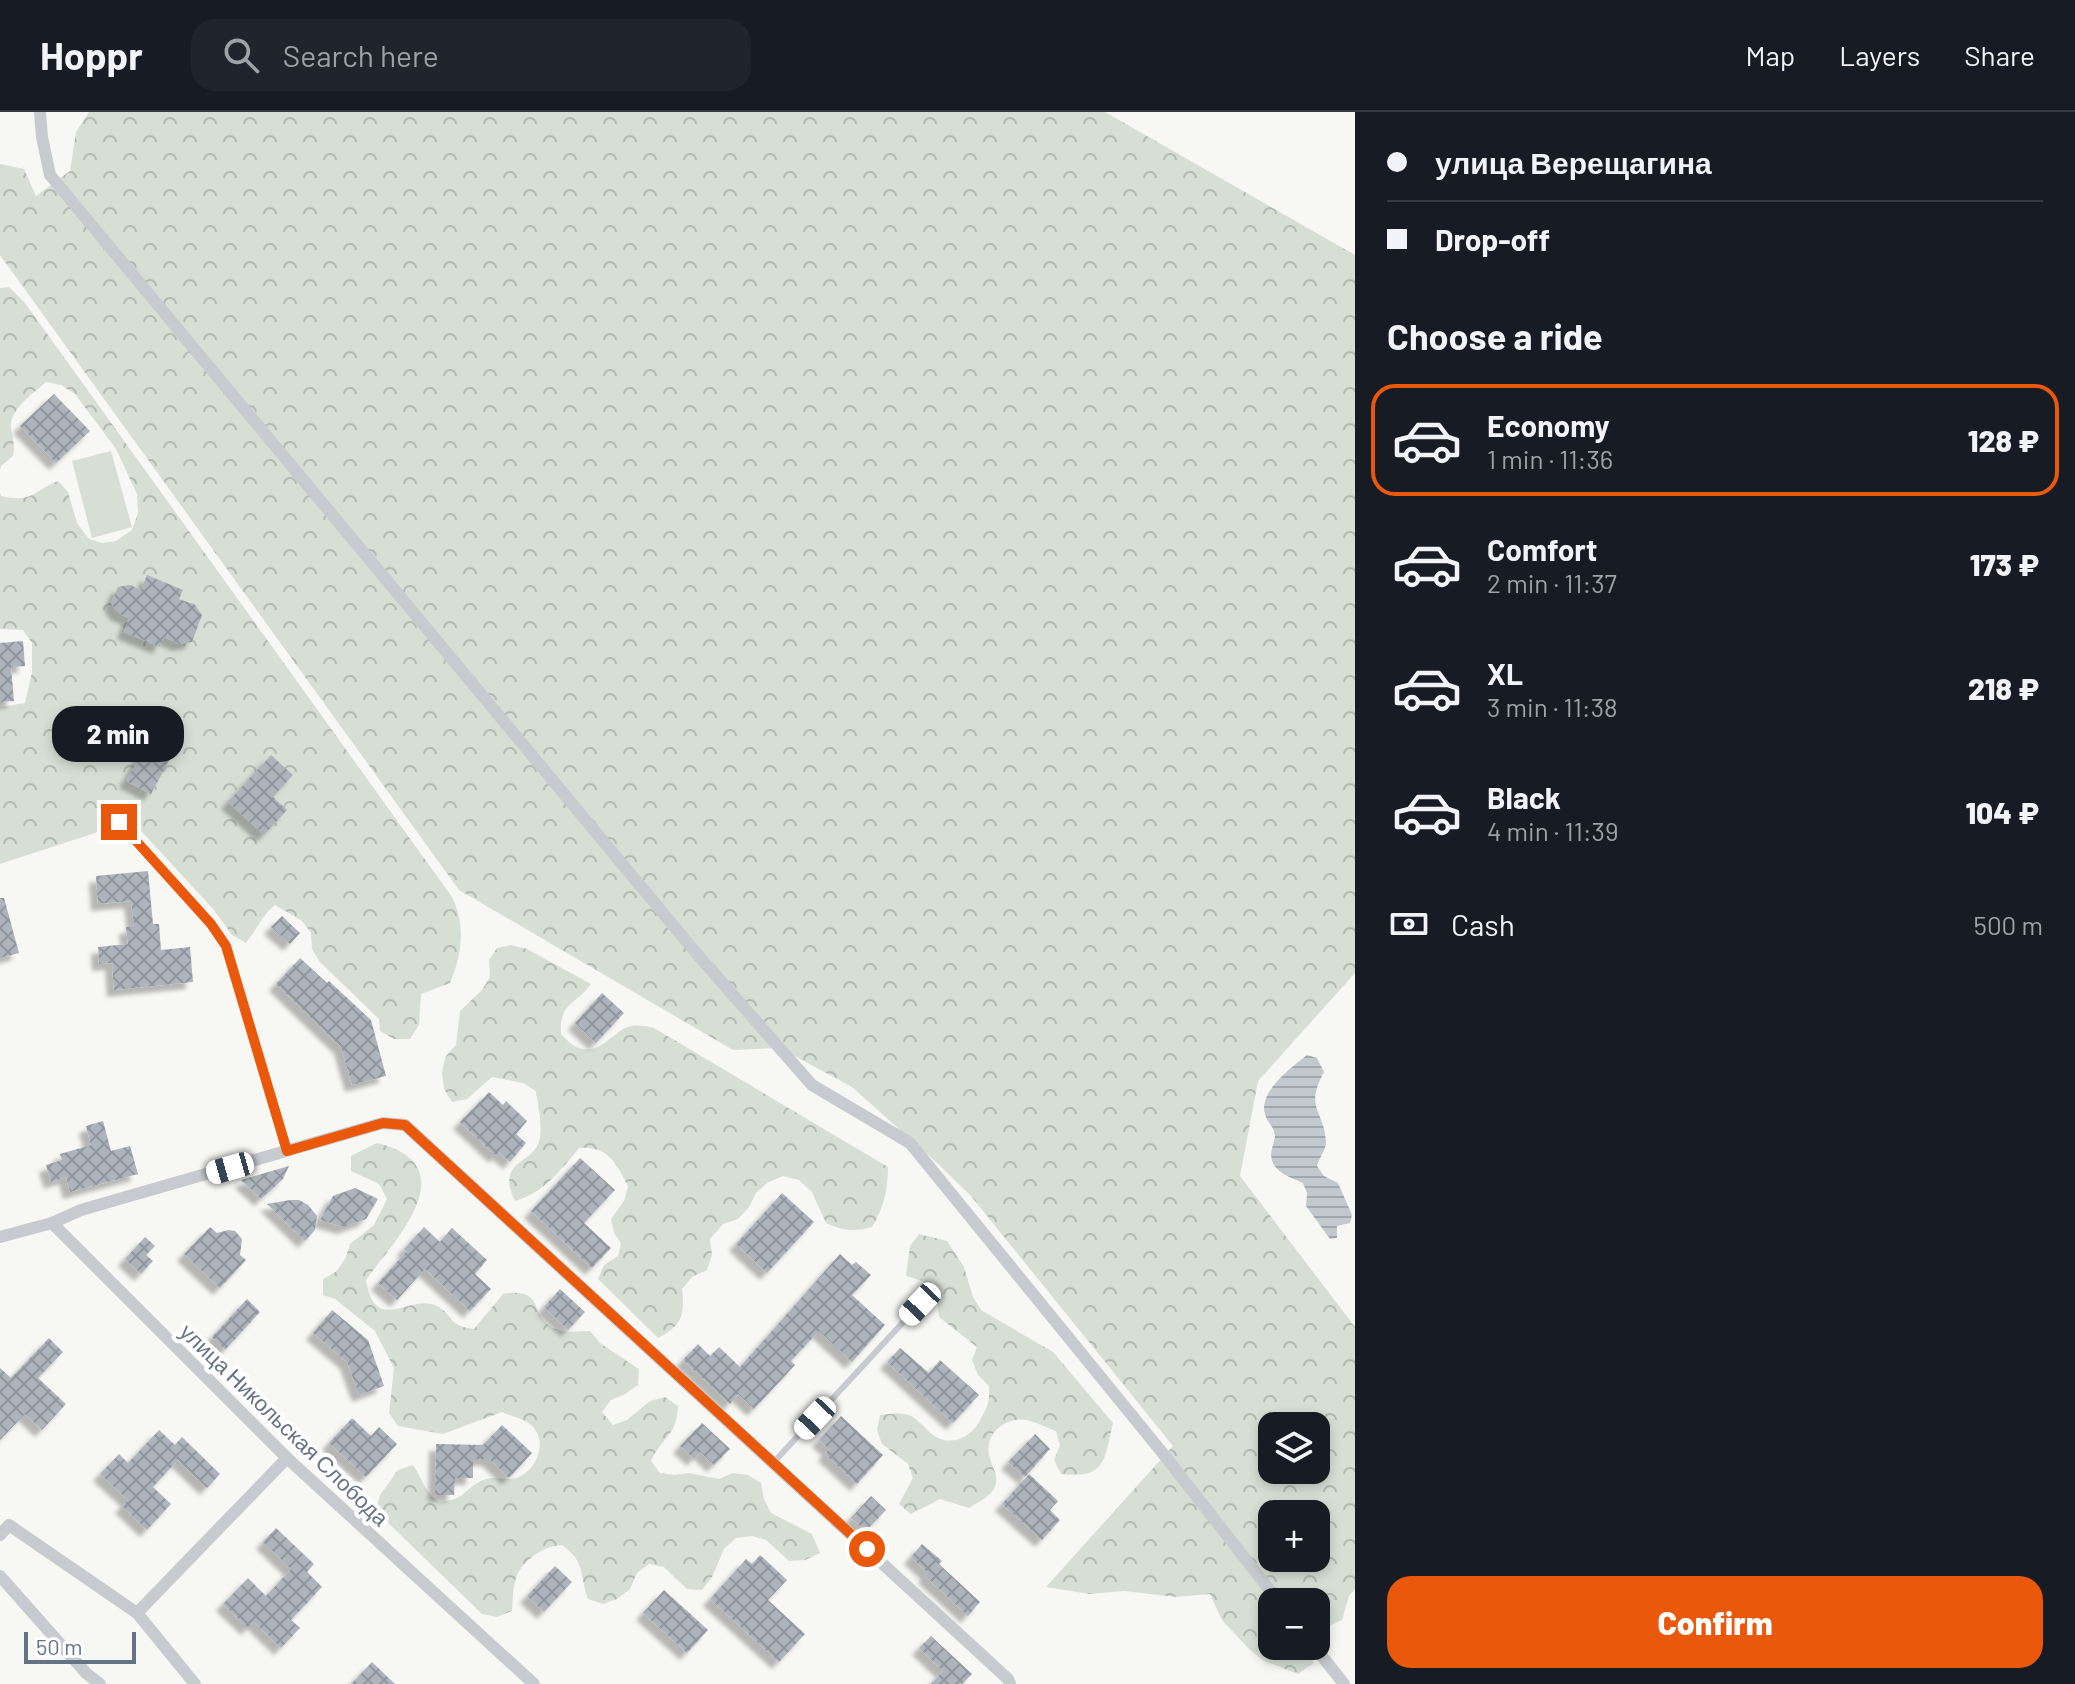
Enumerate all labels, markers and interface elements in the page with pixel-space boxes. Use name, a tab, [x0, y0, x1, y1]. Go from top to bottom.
search box	[191, 19, 751, 91]
text: Hoppr	[40, 32, 143, 78]
icon: search	[219, 33, 263, 77]
text: Search here	[283, 37, 439, 73]
text: Map	[1745, 38, 1795, 72]
text: Layers	[1839, 38, 1920, 72]
text: Share	[1964, 38, 2035, 72]
text: улица Верещагина	[1435, 144, 1712, 180]
text: Drop-off	[1435, 221, 1550, 257]
text: Choose a ride	[1387, 314, 1603, 357]
icon: car	[1391, 404, 1463, 476]
text: Economy	[1487, 407, 1610, 443]
text: 128 ₽	[1968, 422, 2039, 458]
text: 1 min · 11:36	[1487, 443, 1613, 474]
icon: car	[1391, 528, 1463, 600]
text: Comfort	[1487, 531, 1597, 567]
text: 173 ₽	[1970, 546, 2039, 582]
text: 2 min · 11:37	[1487, 567, 1617, 598]
icon: car	[1391, 652, 1463, 724]
text: XL	[1487, 655, 1523, 691]
text: 218 ₽	[1968, 670, 2039, 706]
text: 3 min · 11:38	[1487, 691, 1618, 722]
callout: 2 min	[53, 706, 185, 762]
text: 2 min	[87, 718, 149, 749]
icon: car	[1391, 776, 1463, 848]
text: Black	[1487, 779, 1561, 815]
text: 104 ₽	[1965, 794, 2039, 830]
route end	[101, 804, 137, 840]
text: 4 min · 11:39	[1487, 815, 1619, 846]
icon: cash	[1387, 902, 1431, 946]
text: Cash	[1451, 906, 1515, 942]
text: 500 m	[1974, 909, 2043, 940]
car	[204, 1150, 256, 1186]
car	[895, 1278, 945, 1330]
street label: улица Никольская Слобода	[175, 1318, 395, 1532]
car	[790, 1392, 840, 1444]
map controls	[1258, 1412, 1330, 1660]
button: layers	[1258, 1412, 1330, 1484]
button: +	[1258, 1500, 1330, 1572]
route start	[849, 1531, 885, 1567]
button: Confirm	[1387, 1576, 2043, 1668]
button: −	[1258, 1588, 1330, 1660]
scale bar	[24, 1628, 136, 1664]
text: 50 m	[36, 1633, 82, 1659]

